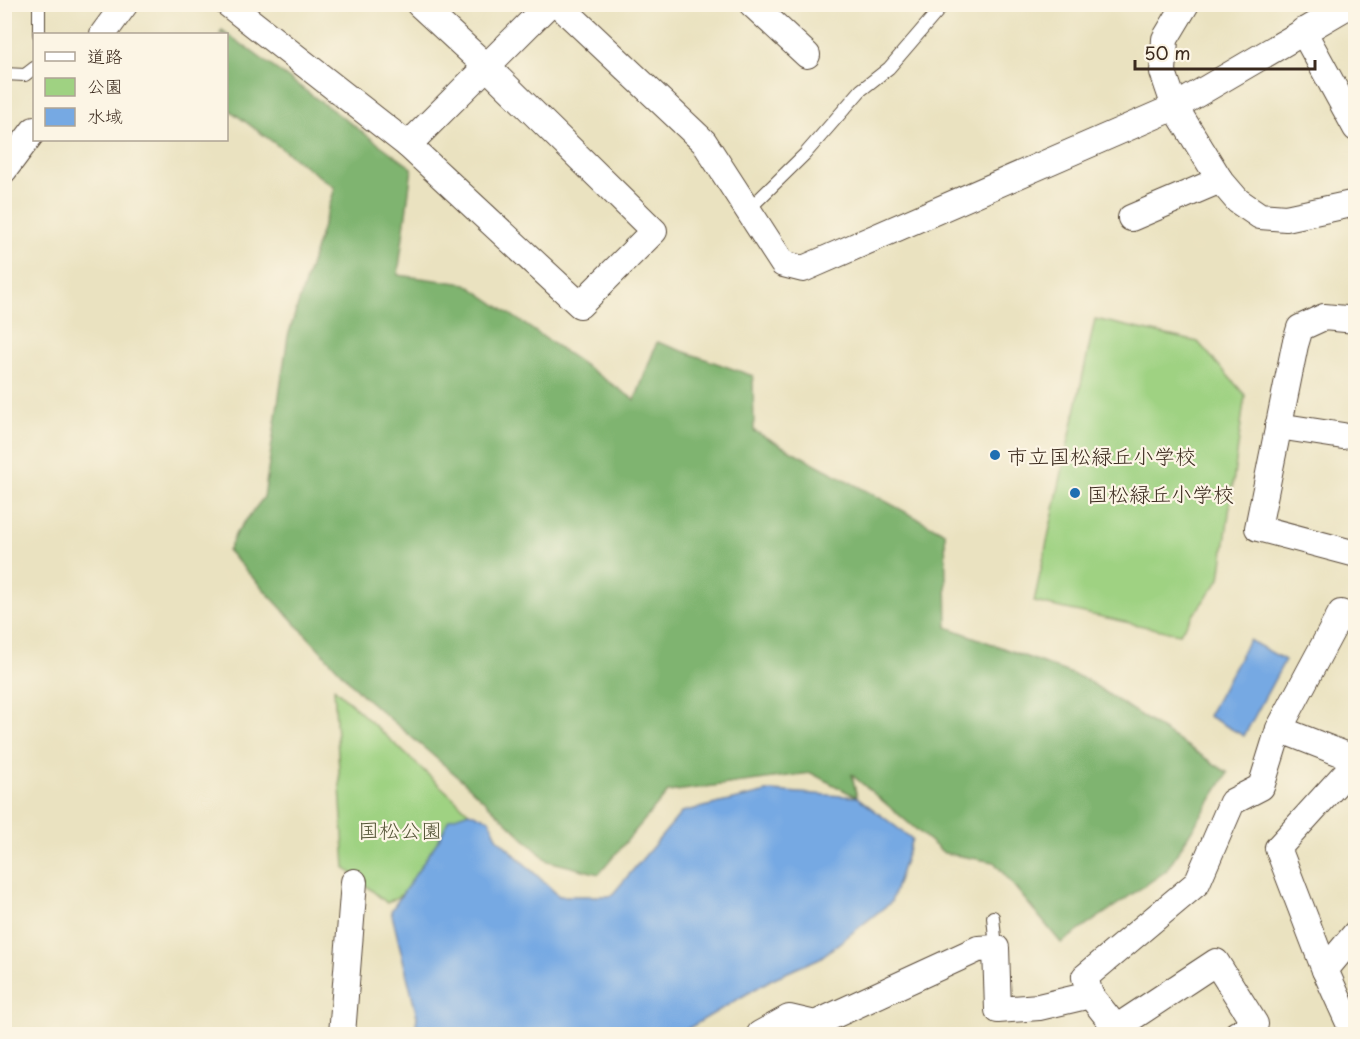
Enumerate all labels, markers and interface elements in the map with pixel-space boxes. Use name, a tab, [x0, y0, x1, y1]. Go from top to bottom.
legend	[33, 33, 228, 141]
scale bar	[1135, 33, 1315, 71]
text: 50 m	[1144, 39, 1191, 66]
text: 道路	[87, 42, 123, 69]
text: 公園	[87, 72, 123, 99]
text: 水域	[87, 102, 123, 129]
place label: 市立国松緑丘小学校	[1007, 439, 1196, 471]
marker: 市立国松緑丘小学校	[988, 448, 1002, 462]
place label: 国松緑丘小学校	[1087, 477, 1234, 509]
marker: 国松緑丘小学校	[1068, 486, 1082, 500]
park label: 国松公園	[358, 813, 442, 845]

